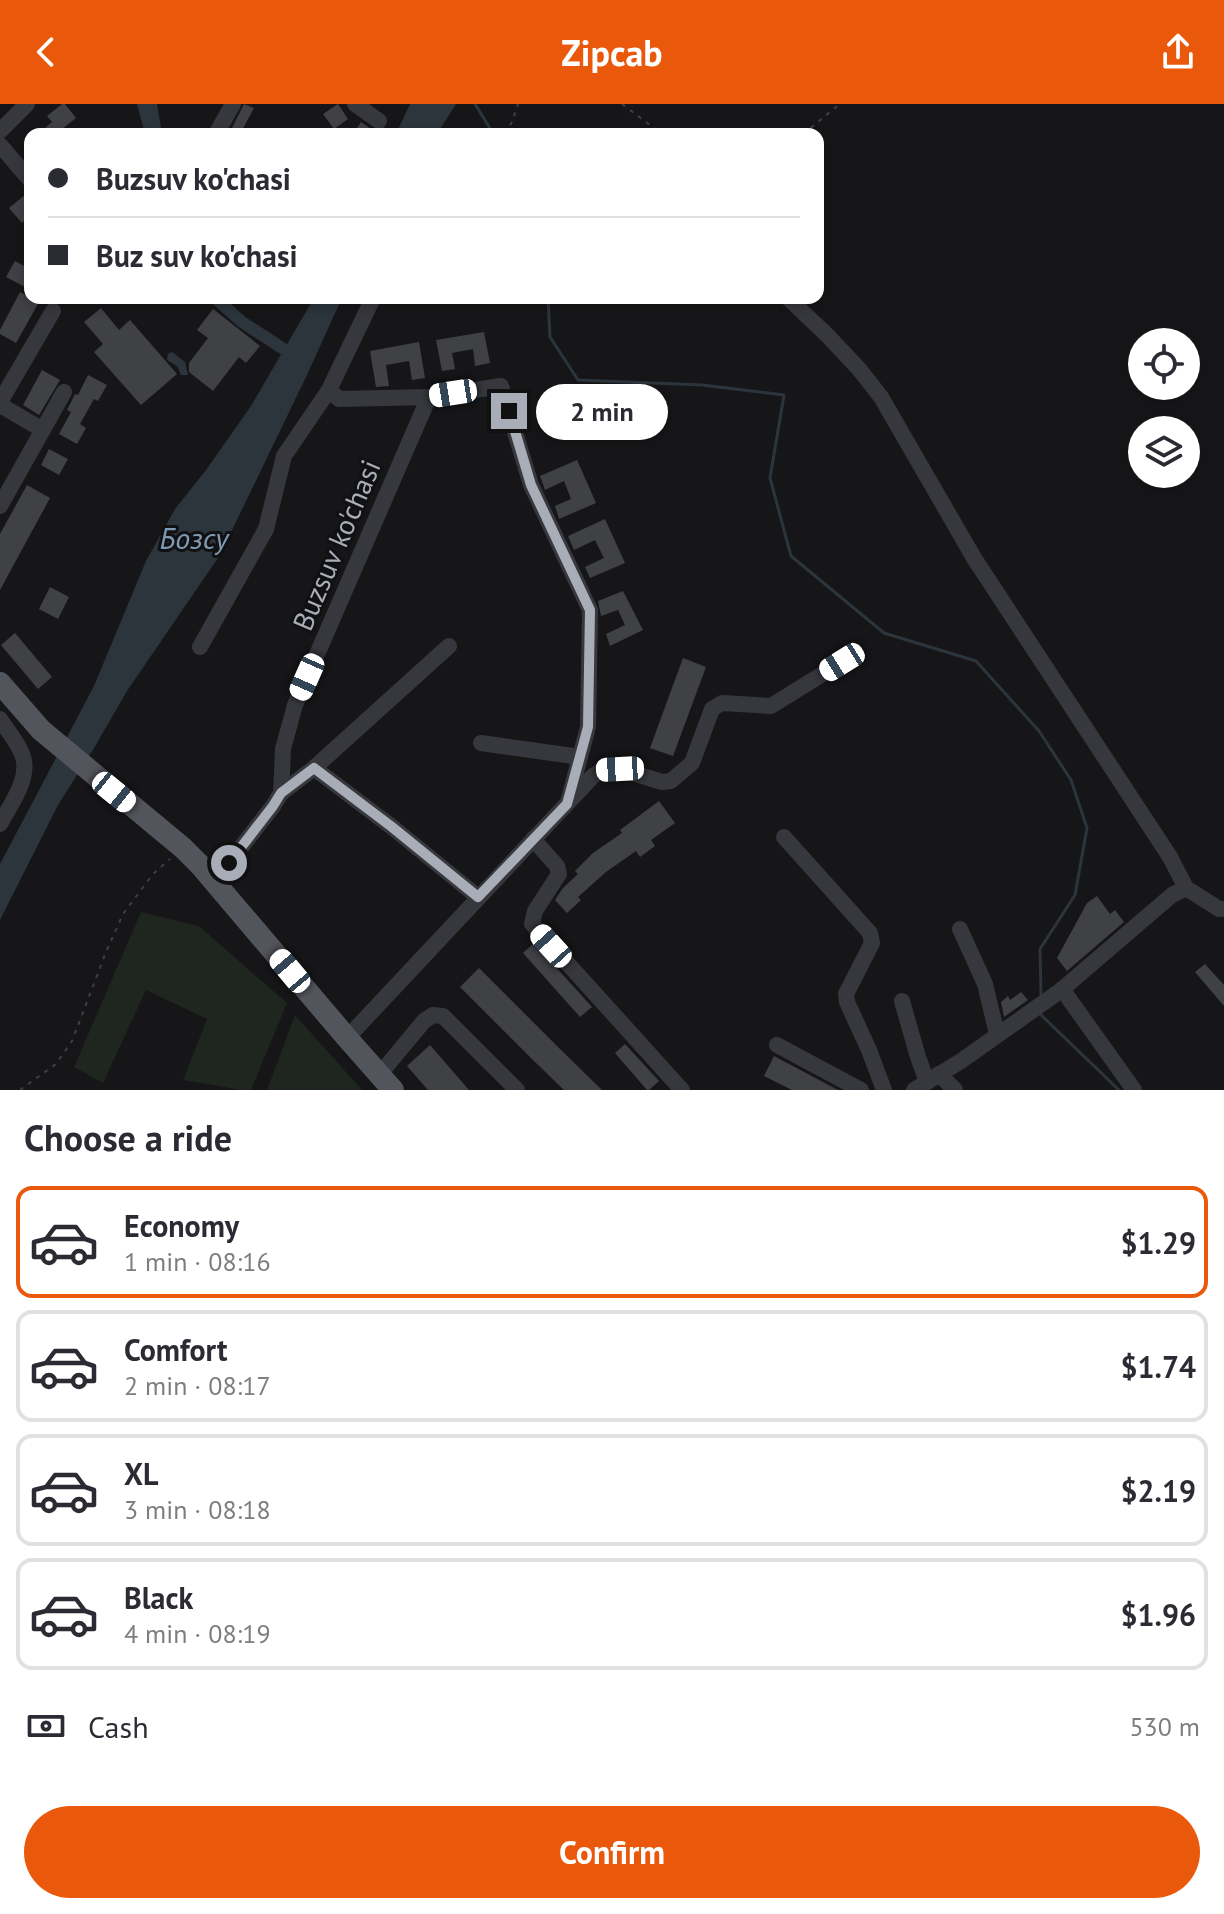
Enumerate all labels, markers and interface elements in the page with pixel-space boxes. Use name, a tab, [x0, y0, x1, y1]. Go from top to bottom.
text: Zipcab	[561, 29, 663, 76]
icon: back	[24, 30, 68, 74]
icon: share	[1156, 30, 1200, 74]
text: Buzsuv ko'chasi	[96, 159, 291, 198]
text: Buz suv ko'chasi	[96, 236, 298, 275]
map controls	[1128, 328, 1200, 488]
button: locate	[1128, 328, 1200, 400]
car	[427, 377, 479, 409]
callout: 2 min	[537, 383, 669, 439]
route end	[491, 393, 527, 429]
text: 2 min	[570, 395, 634, 428]
button: layers	[1128, 416, 1200, 488]
street label: Buzsuv ko'chasi	[283, 454, 389, 636]
water label: Бозсу	[159, 518, 230, 557]
car	[815, 639, 869, 685]
car	[286, 650, 328, 704]
car	[595, 756, 645, 782]
car	[88, 768, 140, 816]
route start	[211, 845, 247, 881]
car	[526, 920, 576, 972]
car	[265, 945, 315, 997]
text: Choose a ride	[24, 1114, 232, 1161]
icon: car	[28, 1206, 100, 1278]
text: Economy	[124, 1206, 239, 1245]
text: $1.29	[1121, 1223, 1196, 1262]
text: 1 min · 08:16	[124, 1245, 271, 1278]
icon: car	[28, 1330, 100, 1402]
text: Comfort	[124, 1330, 227, 1369]
text: $1.74	[1121, 1347, 1196, 1386]
text: 2 min · 08:17	[124, 1369, 271, 1402]
icon: car	[28, 1454, 100, 1526]
text: XL	[124, 1454, 158, 1493]
text: $2.19	[1121, 1471, 1196, 1510]
text: 3 min · 08:18	[124, 1493, 271, 1526]
icon: car	[28, 1578, 100, 1650]
text: Black	[124, 1578, 193, 1617]
text: $1.96	[1121, 1595, 1196, 1634]
text: 4 min · 08:19	[124, 1617, 271, 1650]
icon: cash	[24, 1704, 68, 1748]
text: Cash	[88, 1707, 149, 1746]
text: 530 m	[1129, 1710, 1200, 1743]
button: Confirm	[24, 1806, 1200, 1898]

